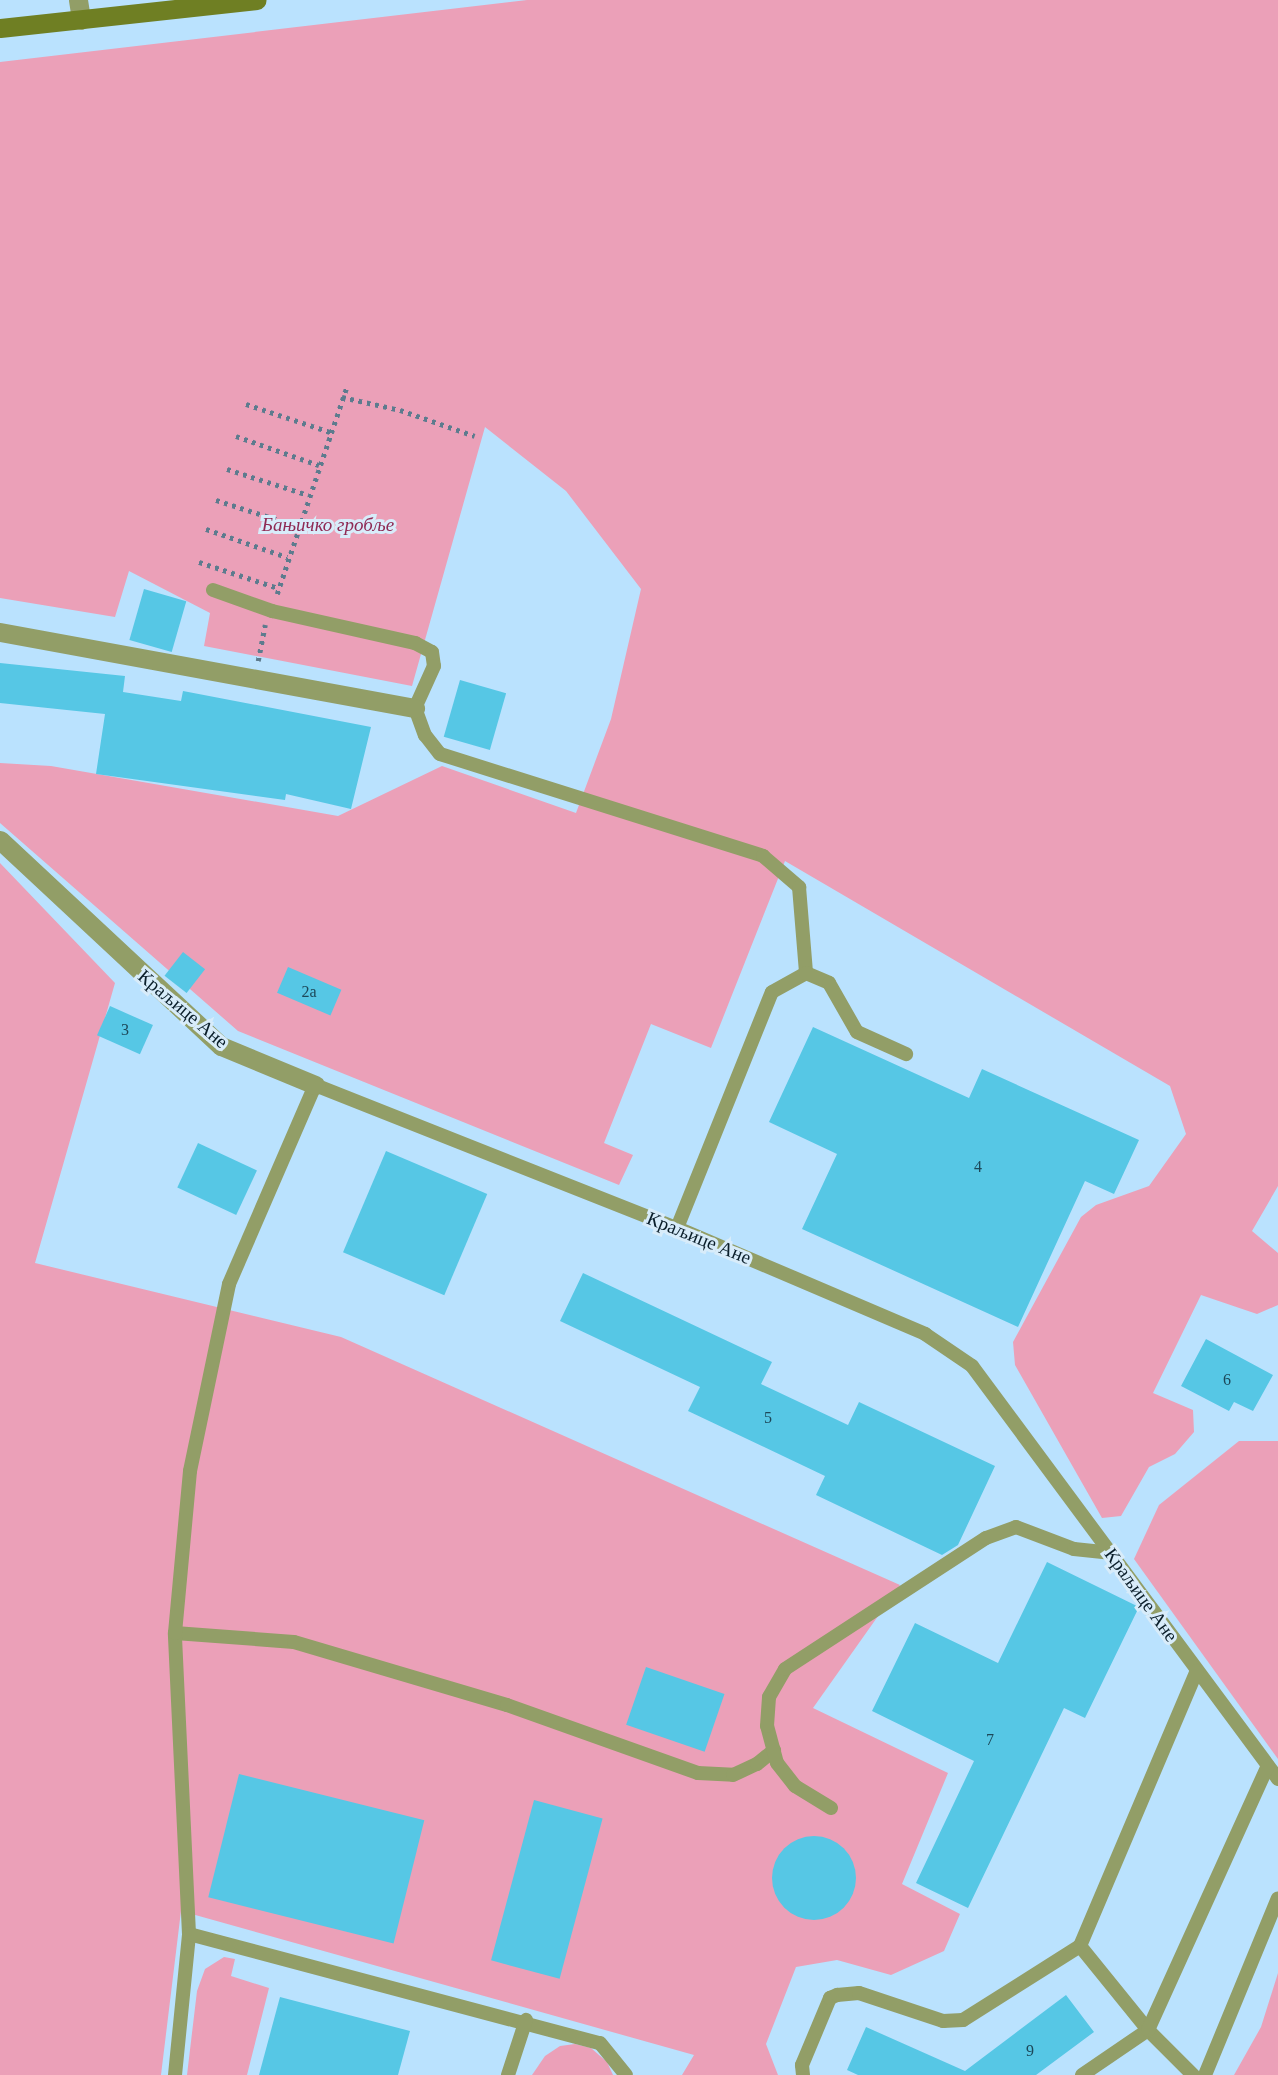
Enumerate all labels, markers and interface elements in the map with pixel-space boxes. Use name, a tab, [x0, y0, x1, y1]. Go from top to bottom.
park label: Бањичко гробље	[262, 514, 394, 536]
street label: Краљице Ане	[133, 965, 233, 1053]
house number: 2a	[301, 982, 317, 1002]
house number: 3	[121, 1020, 129, 1040]
house number: 4	[974, 1157, 982, 1177]
street label: Краљице Ане	[644, 1207, 754, 1269]
house number: 6	[1223, 1370, 1231, 1390]
house number: 5	[764, 1408, 772, 1428]
street label: Краљице Ане	[1099, 1544, 1183, 1646]
house number: 7	[986, 1730, 994, 1750]
house number: 9	[1026, 2041, 1034, 2061]

